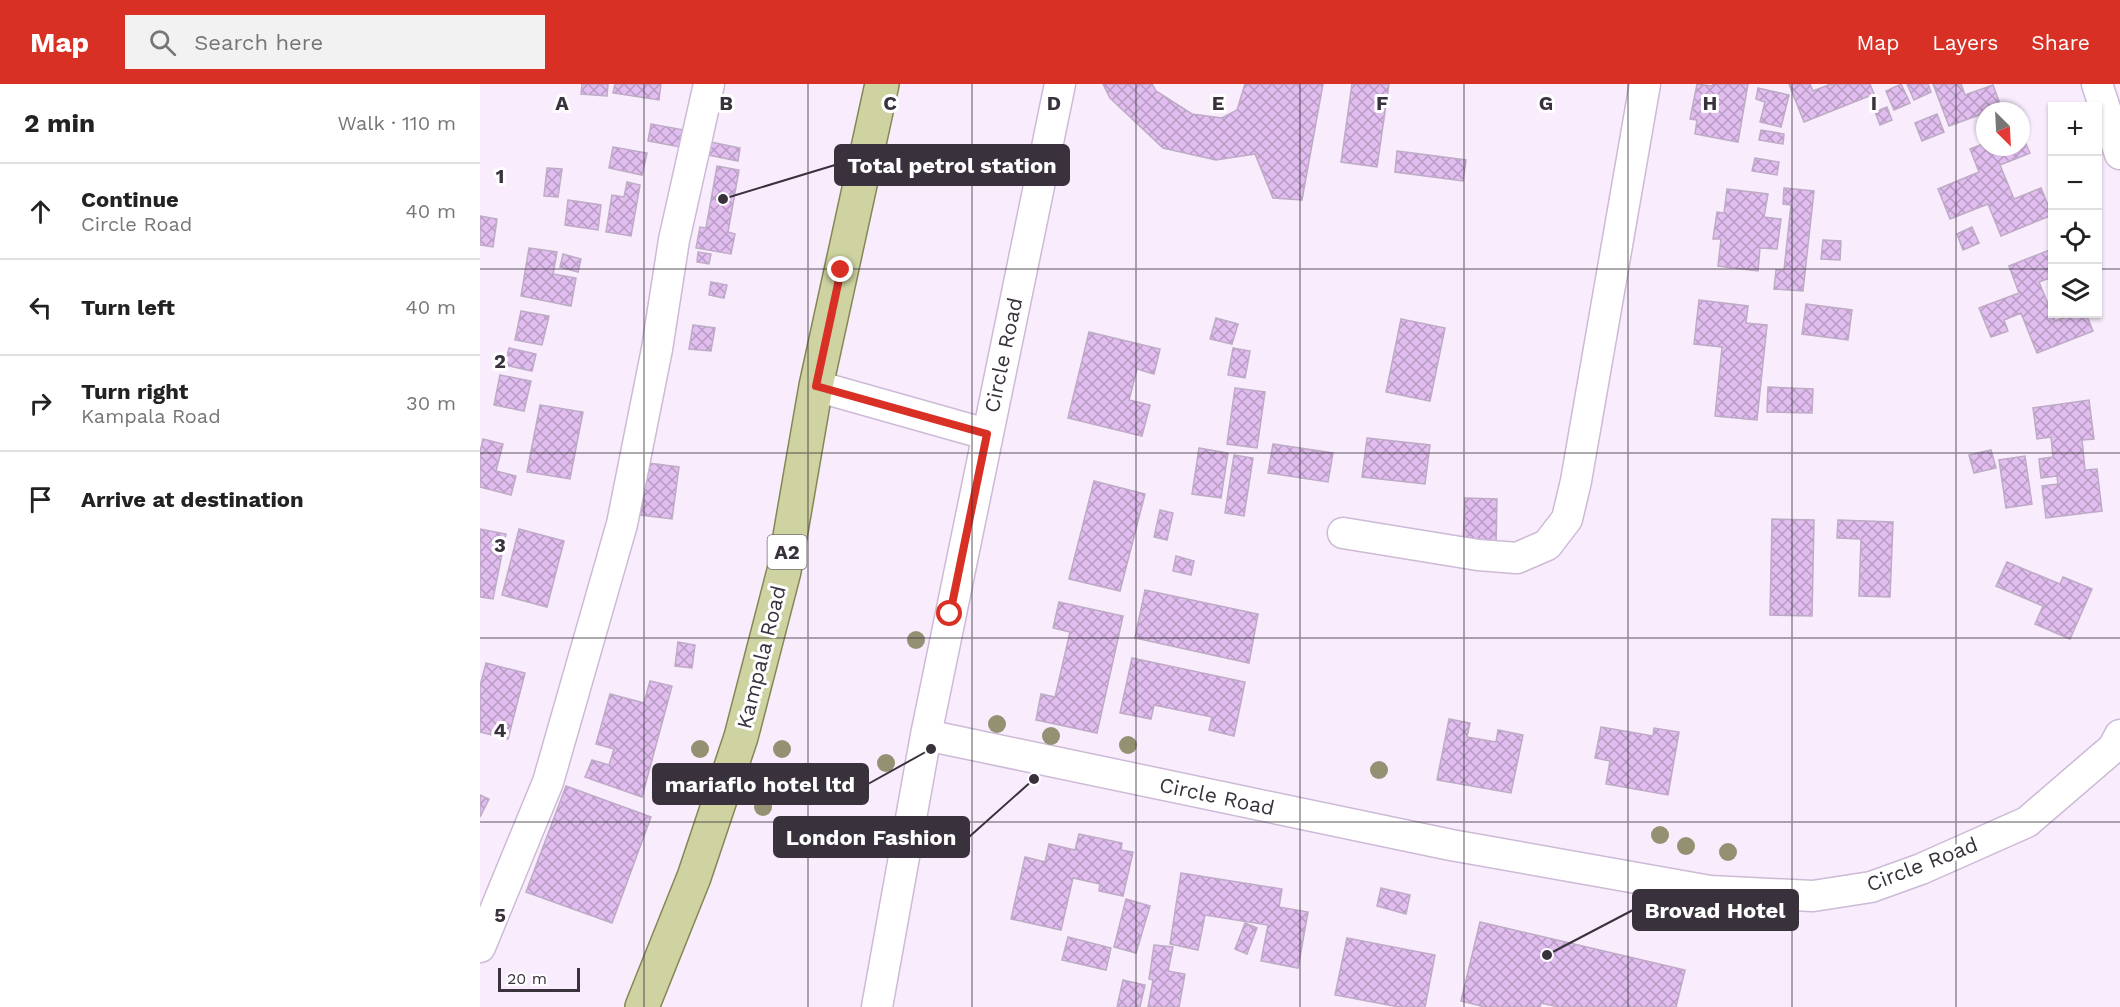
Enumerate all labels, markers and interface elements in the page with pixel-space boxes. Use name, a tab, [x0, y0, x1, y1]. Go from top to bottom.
search box	[125, 15, 545, 69]
text: Map	[30, 26, 89, 59]
icon: search	[146, 26, 179, 59]
text: Search here	[194, 30, 323, 55]
text: Map	[1856, 30, 1899, 55]
text: Layers	[1932, 30, 1998, 55]
text: Share	[2031, 30, 2090, 55]
text: A	[555, 91, 569, 115]
text: B	[719, 91, 733, 115]
text: C	[883, 91, 897, 115]
text: D	[1047, 91, 1061, 115]
text: E	[1212, 91, 1224, 115]
text: F	[1376, 91, 1388, 115]
text: G	[1539, 91, 1553, 115]
text: H	[1703, 91, 1717, 115]
text: I	[1871, 91, 1877, 115]
north arrow	[1976, 102, 2030, 156]
map controls	[2048, 102, 2102, 318]
button: +	[2048, 102, 2102, 156]
text: 2 min	[24, 108, 95, 138]
text: Walk · 110 m	[338, 111, 456, 135]
callout: Total petrol station	[835, 145, 1069, 185]
text: Total petrol station	[847, 153, 1057, 178]
button: −	[2048, 156, 2102, 210]
text: 1	[496, 164, 504, 188]
text: Continue	[81, 187, 179, 212]
icon: ahead	[24, 195, 57, 228]
text: 40 m	[405, 199, 456, 223]
button: locate	[2048, 210, 2102, 264]
text: Circle Road	[81, 212, 192, 236]
route end	[827, 256, 853, 282]
button: layers	[2048, 264, 2102, 318]
icon: left	[24, 291, 57, 324]
text: Turn left	[81, 295, 175, 320]
text: 40 m	[405, 295, 456, 319]
street label: Circle Road	[979, 295, 1027, 415]
text: 2	[494, 349, 506, 373]
text: Turn right	[81, 379, 188, 404]
icon: right	[24, 387, 57, 420]
text: 30 m	[406, 391, 456, 415]
text: Kampala Road	[81, 404, 221, 428]
icon: arrive	[24, 483, 57, 516]
text: Arrive at destination	[81, 487, 304, 512]
text: 3	[494, 533, 506, 557]
road number: A2	[768, 535, 806, 569]
street label: Kampala Road	[731, 583, 791, 731]
route start	[936, 600, 962, 626]
text: 4	[494, 718, 507, 742]
callout: mariaflo hotel ltd	[653, 764, 868, 804]
text: mariaflo hotel ltd	[665, 772, 855, 797]
street label: Circle Road	[1157, 772, 1277, 820]
callout: London Fashion	[774, 817, 969, 857]
text: London Fashion	[786, 825, 956, 850]
street label: Circle Road	[1863, 831, 1981, 897]
callout: Brovad Hotel	[1633, 890, 1798, 930]
text: Brovad Hotel	[1644, 898, 1786, 923]
text: 5	[494, 903, 506, 927]
scale bar	[498, 965, 580, 992]
text: 20 m	[507, 969, 547, 988]

